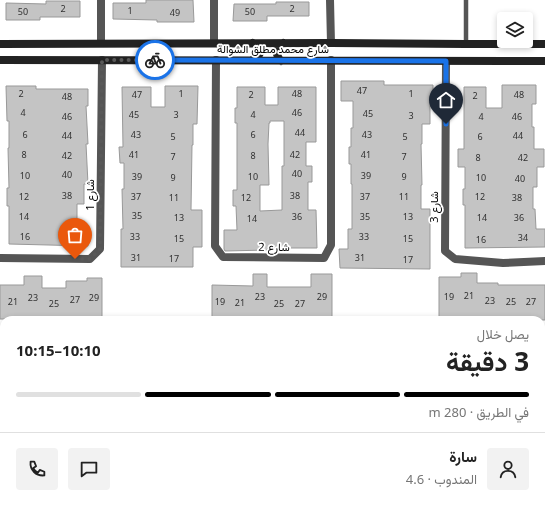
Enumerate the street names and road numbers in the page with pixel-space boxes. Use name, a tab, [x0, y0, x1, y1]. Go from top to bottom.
street label: شارع محمد مطلق الشوالة	[217, 41, 329, 57]
street label: شارع 1	[82, 179, 98, 211]
street label: شارع 3	[426, 191, 442, 223]
street label: شارع 2	[258, 239, 290, 255]

